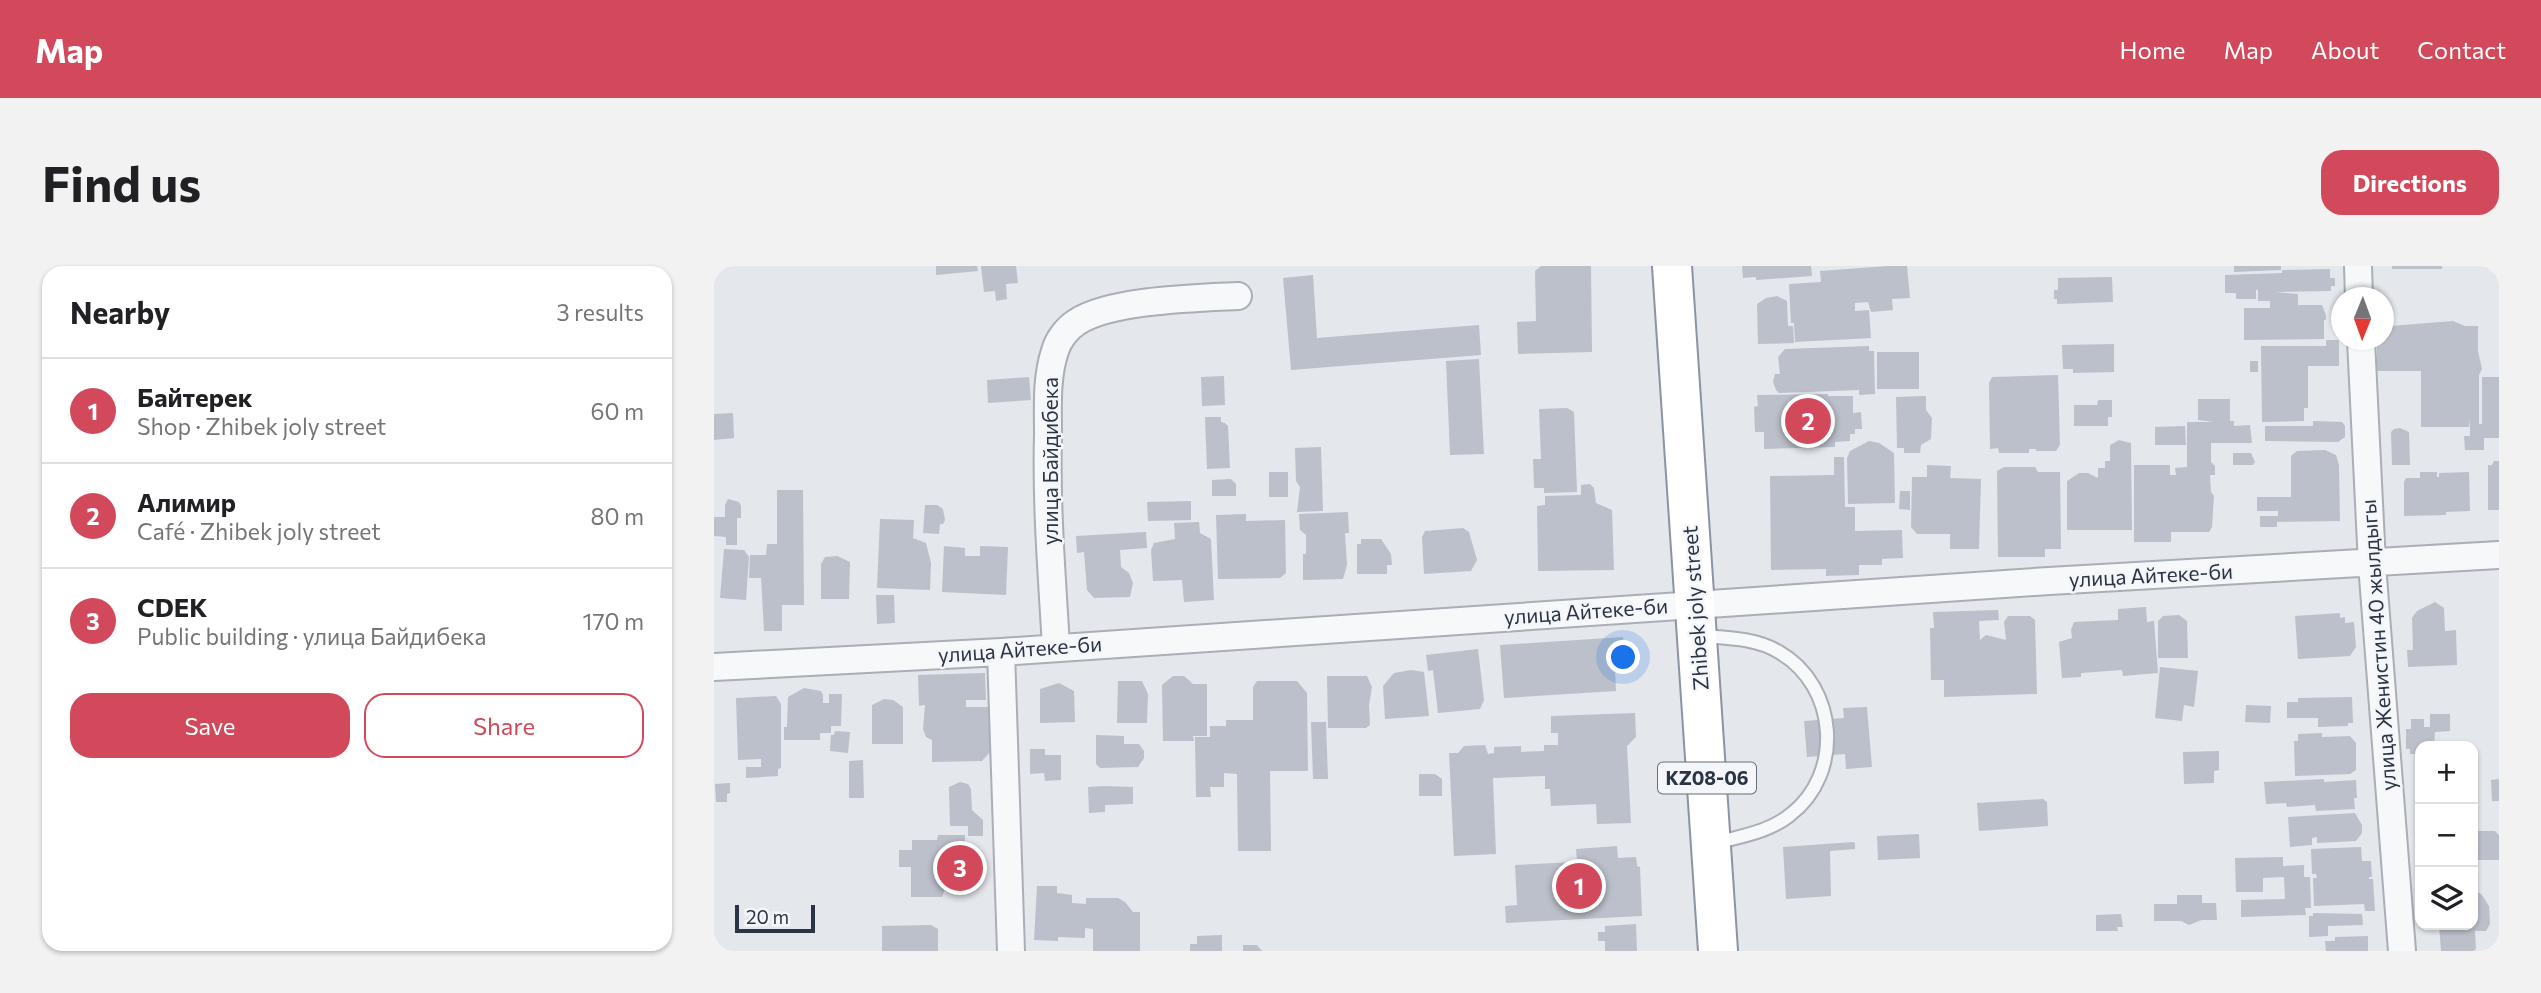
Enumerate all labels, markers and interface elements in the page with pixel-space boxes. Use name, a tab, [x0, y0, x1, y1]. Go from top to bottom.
text: Map	[35, 29, 103, 70]
text: Home	[2120, 35, 2186, 64]
text: Map	[2224, 35, 2273, 64]
text: About	[2311, 35, 2379, 64]
text: Contact	[2417, 35, 2506, 64]
button: Directions	[2321, 150, 2499, 215]
text: Find us	[42, 152, 201, 212]
north arrow	[2331, 287, 2394, 350]
text: Nearby	[70, 293, 170, 330]
text: 3 results	[557, 298, 644, 326]
street label: улица Байдибека	[1037, 377, 1062, 545]
text: Байтерек	[137, 381, 253, 412]
pin: 2	[1785, 395, 1831, 447]
text: 1	[88, 397, 98, 425]
text: 60 m	[591, 397, 644, 425]
text: Shop · Zhibek joly street	[137, 412, 386, 440]
text: Алимир	[137, 486, 236, 517]
street label: улица Женистин 40 жылдыгы	[2355, 499, 2400, 792]
text: 2	[86, 502, 100, 530]
text: 80 m	[591, 502, 644, 530]
text: Café · Zhibek joly street	[137, 517, 381, 545]
street label: Zhibek joly street	[1676, 525, 1713, 691]
street label: улица Айтеке-би	[2068, 558, 2234, 591]
text: CDEK	[137, 591, 208, 622]
street label: улица Айтеке-би	[1503, 592, 1669, 629]
text: 3	[86, 607, 100, 635]
text: 170 m	[583, 607, 644, 635]
text: Public building · улица Байдибека	[137, 622, 487, 650]
street label: улица Айтеке-би	[937, 630, 1103, 667]
your location	[1606, 640, 1640, 674]
button: Save	[70, 693, 350, 758]
button: Share	[364, 693, 644, 758]
map controls	[2415, 741, 2478, 930]
button: +	[2415, 741, 2478, 804]
road number: KZ08-06	[1658, 762, 1756, 793]
button: −	[2415, 804, 2478, 867]
pin: 3	[937, 842, 983, 894]
pin: 1	[1556, 860, 1602, 912]
button: layers	[2415, 867, 2478, 930]
scale bar	[735, 902, 816, 934]
text: 20 m	[746, 905, 789, 928]

